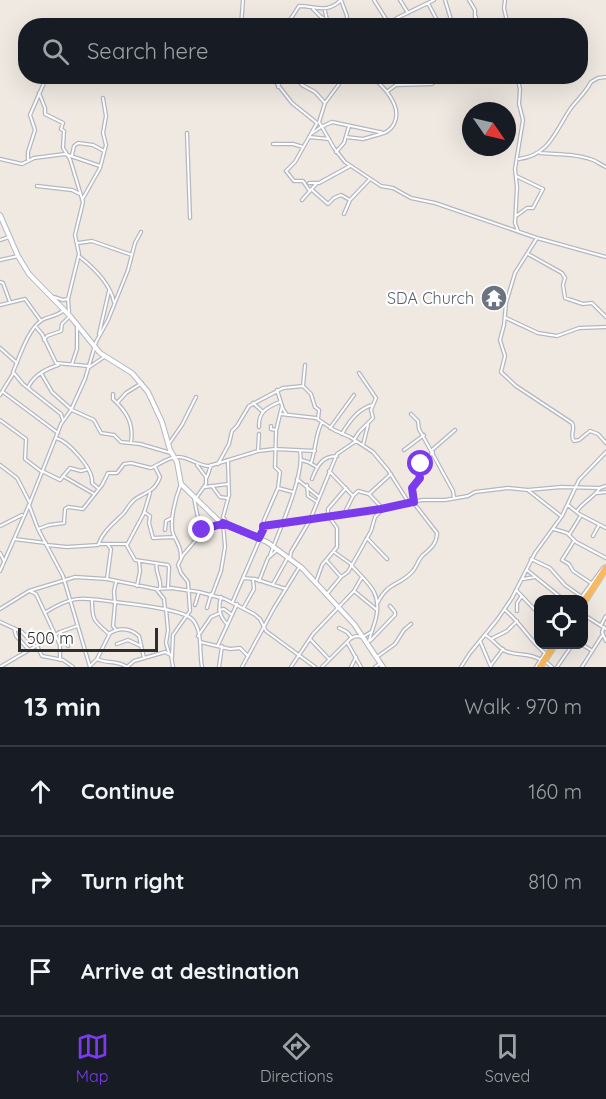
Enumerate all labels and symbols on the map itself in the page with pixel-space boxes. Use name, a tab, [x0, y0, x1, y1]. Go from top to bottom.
north arrow	[462, 102, 516, 156]
temple icon: SDA Church	[479, 283, 509, 313]
place label: SDA Church	[387, 288, 474, 308]
route start	[407, 450, 433, 476]
route end	[188, 516, 214, 542]
scale bar	[18, 625, 158, 652]

